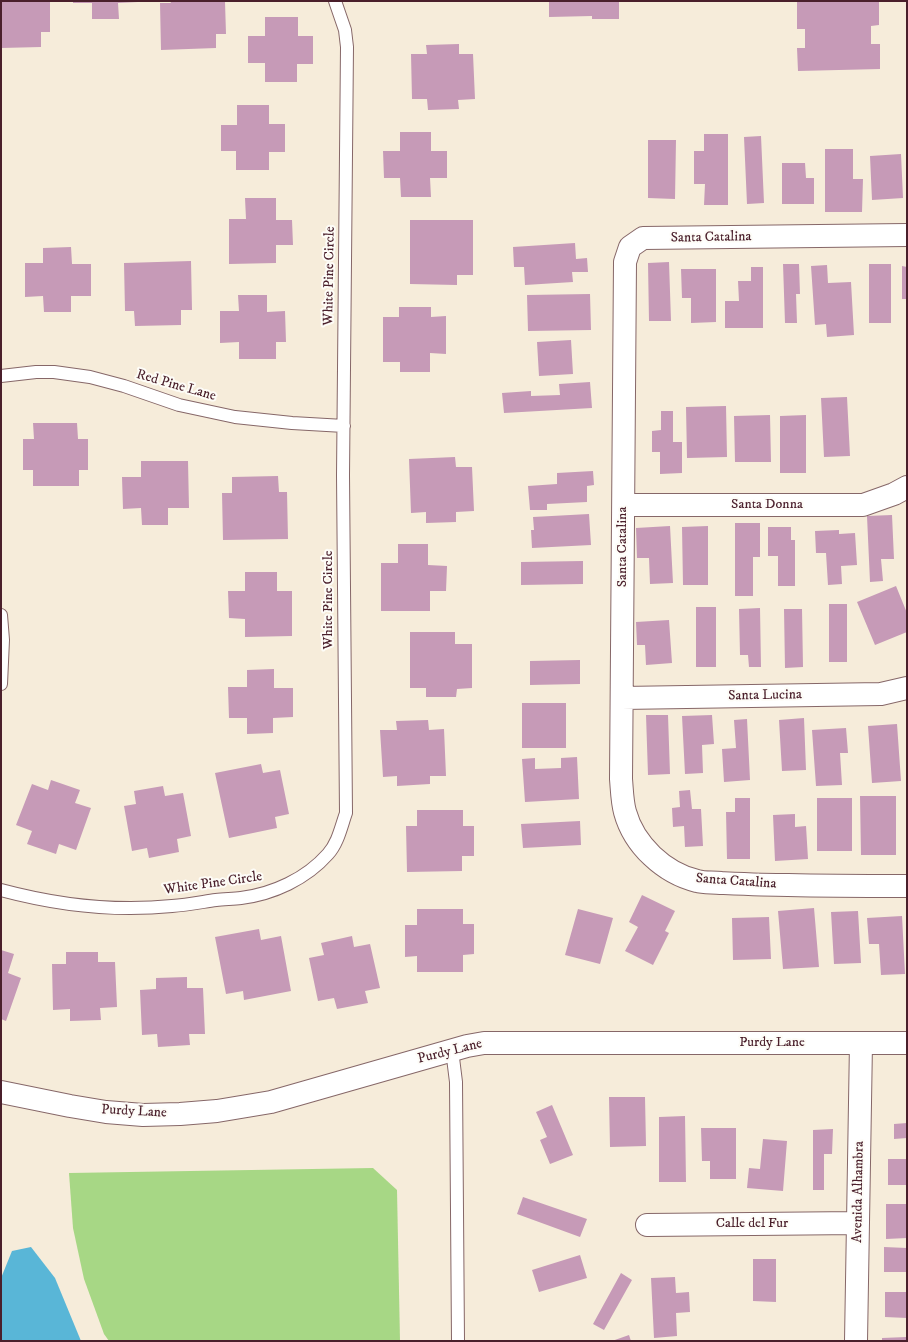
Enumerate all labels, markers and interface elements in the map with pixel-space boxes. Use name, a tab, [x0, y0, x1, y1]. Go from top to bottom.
street label: White Pine Circle	[321, 226, 339, 326]
street label: Santa Catalina	[670, 229, 752, 247]
street label: Red Pine Lane	[134, 367, 218, 405]
street label: Santa Donna	[731, 497, 803, 513]
street label: Santa Catalina	[615, 507, 631, 587]
street label: White Pine Circle	[321, 550, 337, 650]
street label: Santa Lucina	[728, 687, 802, 705]
street label: White Pine Circle	[163, 869, 263, 899]
street label: Santa Catalina	[695, 871, 777, 893]
street label: Purdy Lane	[739, 1035, 805, 1051]
street label: Purdy Lane	[416, 1036, 484, 1068]
street label: Purdy Lane	[101, 1102, 167, 1122]
street label: Avenida Alhambra	[850, 1141, 868, 1243]
street label: Calle del Fur	[716, 1216, 788, 1232]

